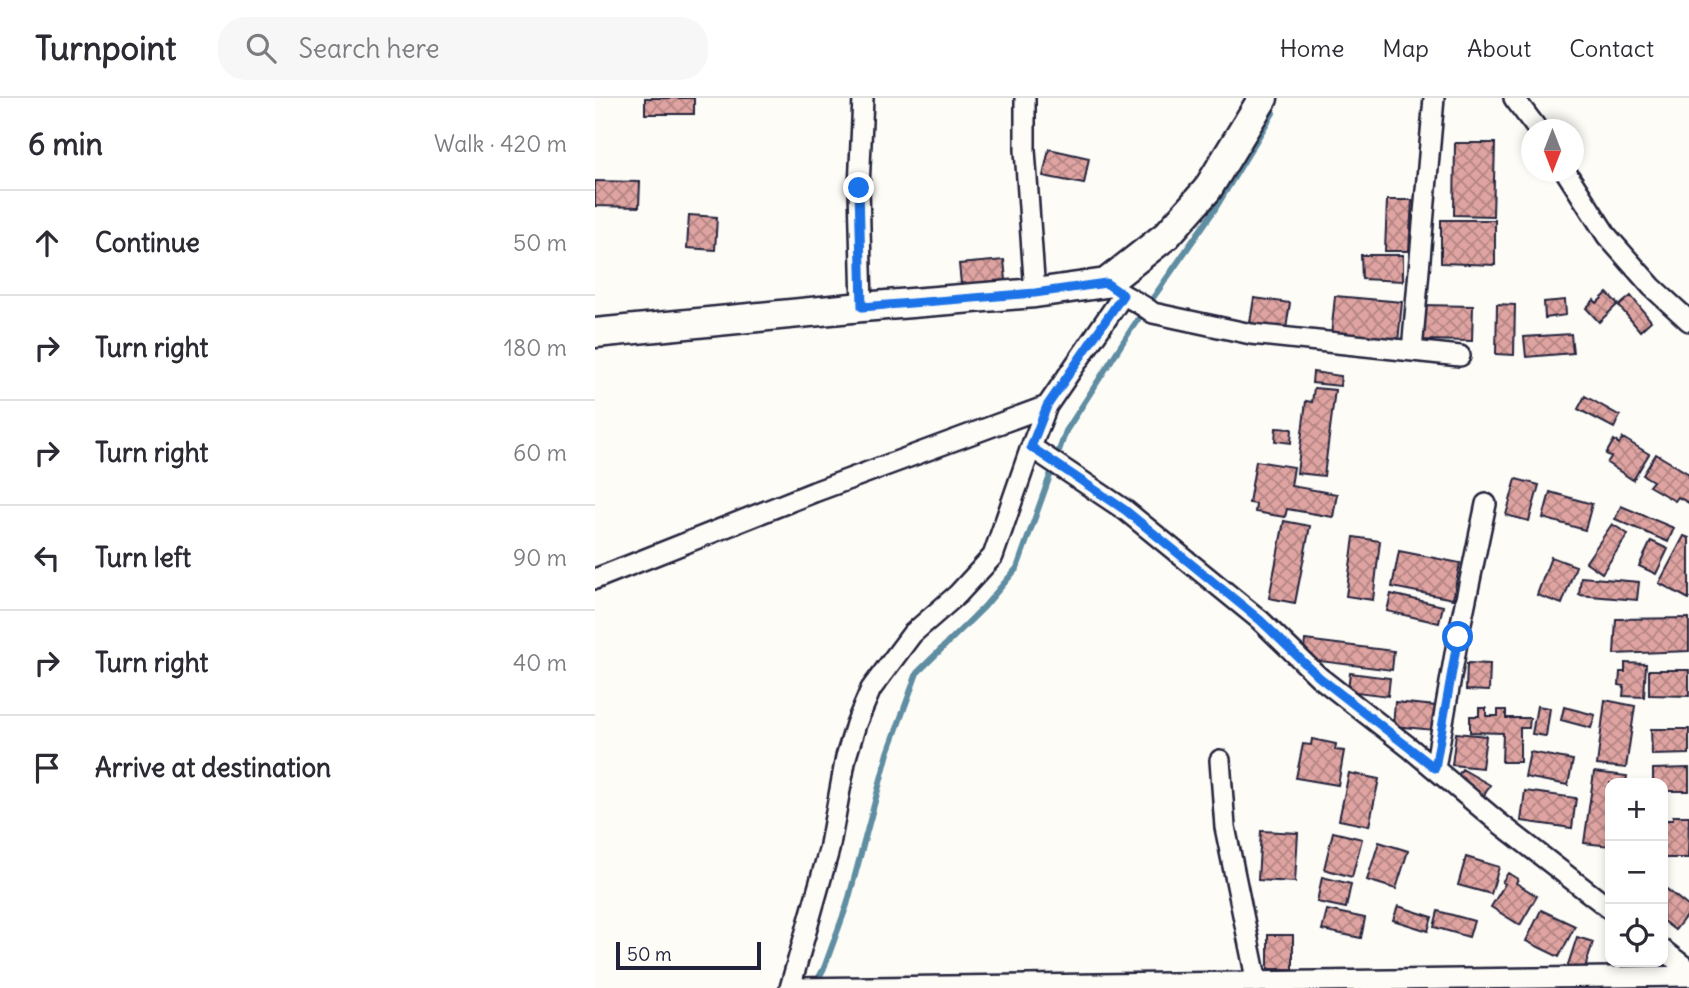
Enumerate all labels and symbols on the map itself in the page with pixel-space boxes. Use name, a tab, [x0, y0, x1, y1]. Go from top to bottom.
north arrow	[1521, 119, 1584, 182]
route end	[843, 172, 874, 203]
route start	[1442, 621, 1473, 652]
scale bar	[616, 939, 761, 971]

